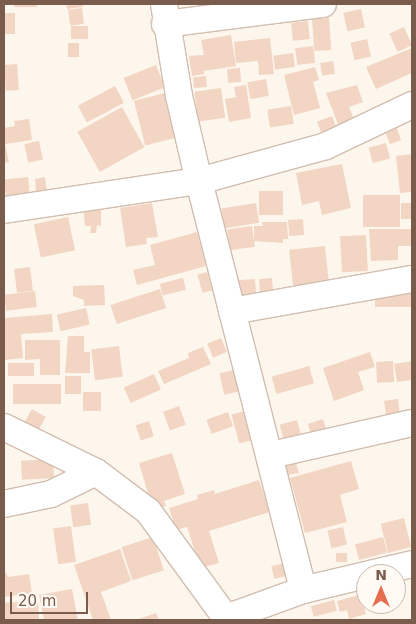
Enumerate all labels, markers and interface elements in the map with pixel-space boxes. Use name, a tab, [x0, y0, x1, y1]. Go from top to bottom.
north arrow	[356, 564, 406, 614]
text: N	[375, 567, 387, 583]
scale bar	[12, 582, 90, 614]
text: 20 m	[18, 592, 56, 610]

